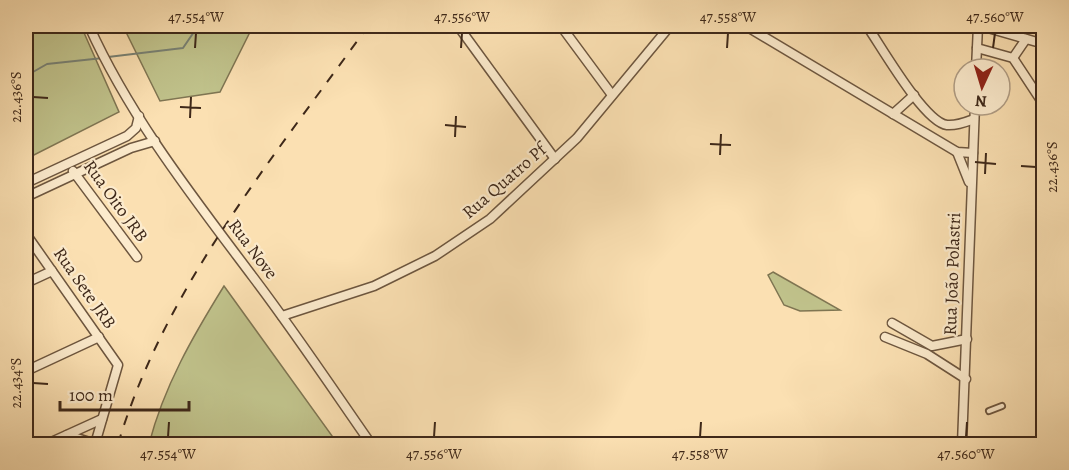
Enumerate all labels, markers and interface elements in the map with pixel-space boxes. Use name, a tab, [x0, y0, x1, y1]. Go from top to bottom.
text: 47.554°W	[168, 7, 224, 27]
text: 47.556°W	[434, 7, 490, 27]
text: 47.558°W	[700, 7, 756, 27]
text: 47.560°W	[966, 7, 1024, 27]
north arrow	[952, 57, 1012, 117]
text: 22.436°S	[6, 71, 26, 123]
text: N	[974, 90, 988, 112]
street label: Rua Quatro Pf	[457, 136, 553, 224]
text: 22.436°S	[1042, 141, 1062, 193]
street label: Rua Oito JRB	[78, 155, 154, 247]
street label: Rua João Polastri	[938, 212, 966, 336]
street label: Rua Nove	[223, 214, 283, 284]
street label: Rua Sete JRB	[48, 242, 122, 334]
text: 22.434°S	[6, 357, 26, 409]
scale bar	[60, 374, 189, 412]
text: 100 m	[69, 383, 113, 407]
text: 47.554°W	[140, 444, 196, 464]
text: 47.556°W	[406, 444, 462, 464]
text: 47.558°W	[672, 444, 728, 464]
text: 47.560°W	[937, 444, 995, 464]

